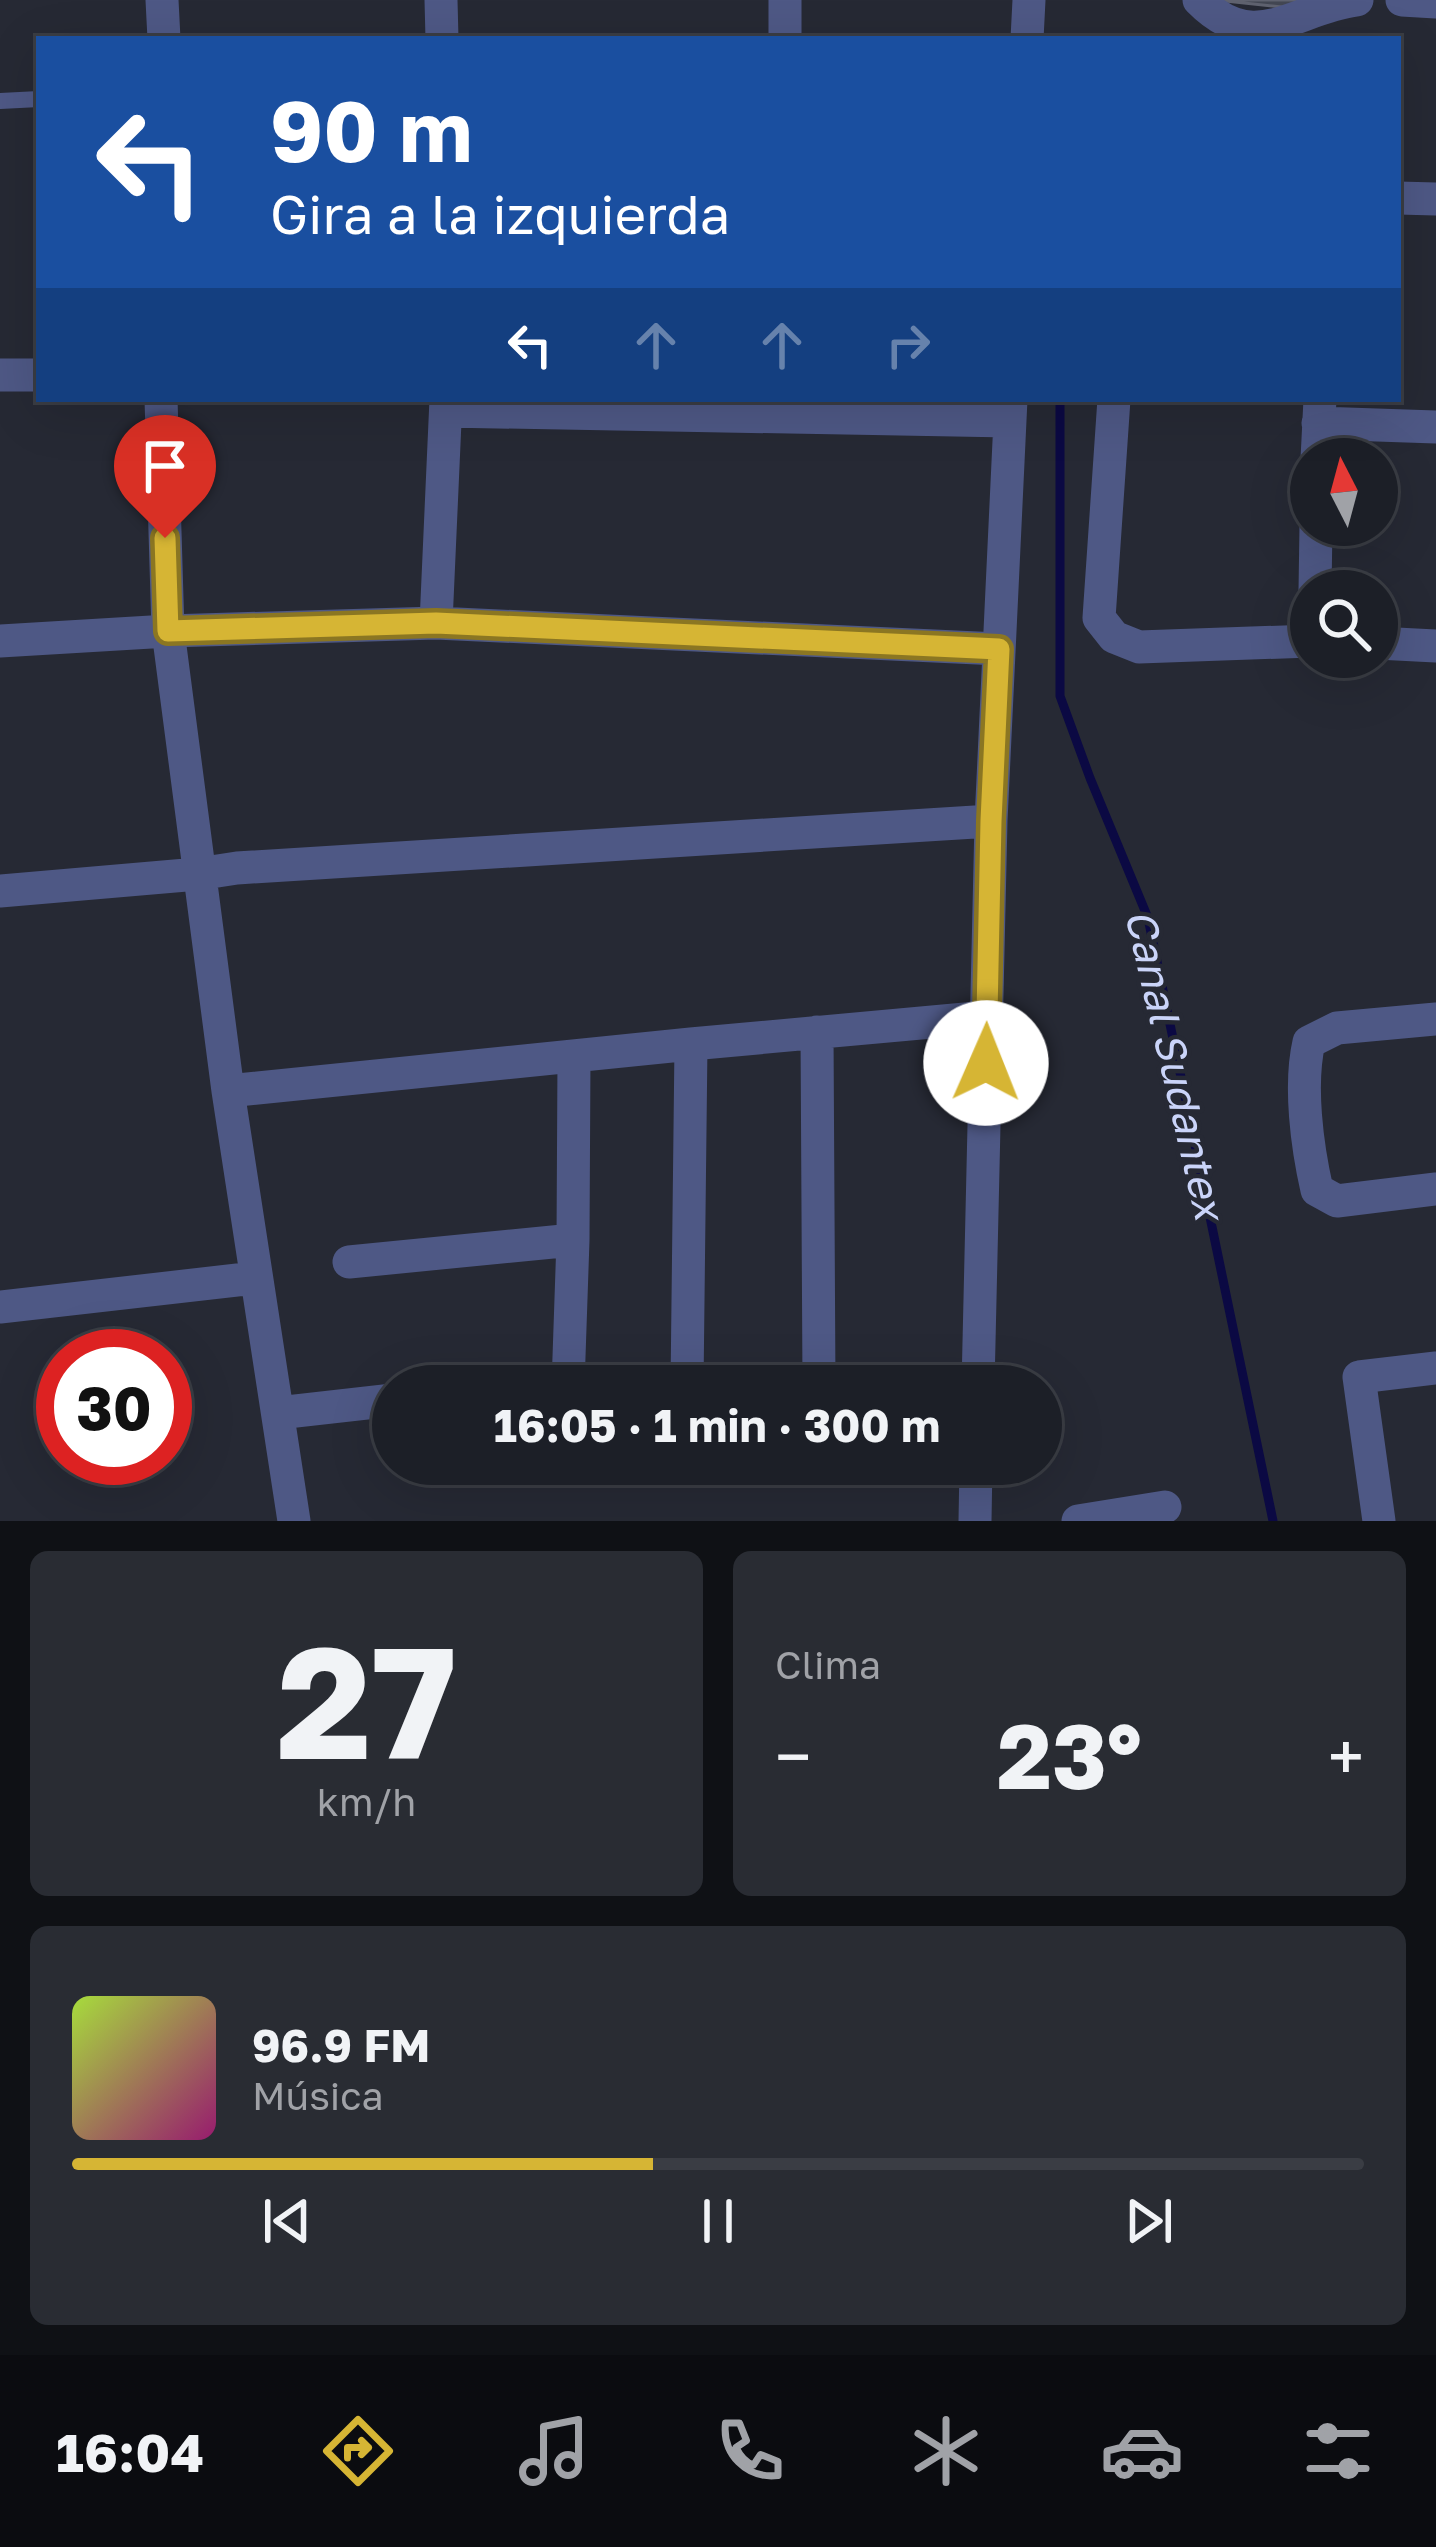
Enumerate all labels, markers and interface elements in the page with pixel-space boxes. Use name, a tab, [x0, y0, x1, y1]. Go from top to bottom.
text: 90 m	[270, 80, 472, 180]
icon: left	[72, 84, 228, 240]
text: Gira a la izquierda	[270, 181, 730, 246]
icon: left	[497, 312, 563, 378]
icon: ahead	[623, 312, 689, 378]
icon: ahead	[749, 312, 815, 378]
icon: right	[875, 312, 941, 378]
pin	[114, 415, 216, 538]
icon: arrive	[132, 433, 198, 499]
north arrow	[1290, 438, 1398, 546]
map controls	[1290, 438, 1398, 678]
button: search	[1290, 570, 1398, 678]
water label: Canal Sudantex	[1116, 904, 1237, 1228]
position arrow	[923, 1000, 1049, 1126]
speed limit sign: 30	[36, 1329, 192, 1485]
text: 16:05 · 1 min · 300 m	[494, 1398, 940, 1452]
text: 27	[276, 1606, 457, 1793]
text: Clima	[775, 1641, 881, 1688]
text: 23°	[997, 1701, 1142, 1809]
text: −	[775, 1716, 811, 1796]
text: +	[1328, 1716, 1364, 1796]
text: km/h	[317, 1778, 416, 1825]
text: 96.9 FM	[252, 2018, 430, 2072]
text: Música	[252, 2072, 384, 2119]
icon: previous	[254, 2188, 320, 2254]
icon: pause	[685, 2188, 751, 2254]
icon: next	[1116, 2188, 1182, 2254]
icon: directions	[316, 2409, 400, 2493]
icon: music	[512, 2409, 596, 2493]
icon: phone	[708, 2409, 792, 2493]
icon: climate	[904, 2409, 988, 2493]
icon: car	[1100, 2409, 1184, 2493]
icon: filters	[1296, 2409, 1380, 2493]
text: 16:04	[56, 2419, 204, 2484]

